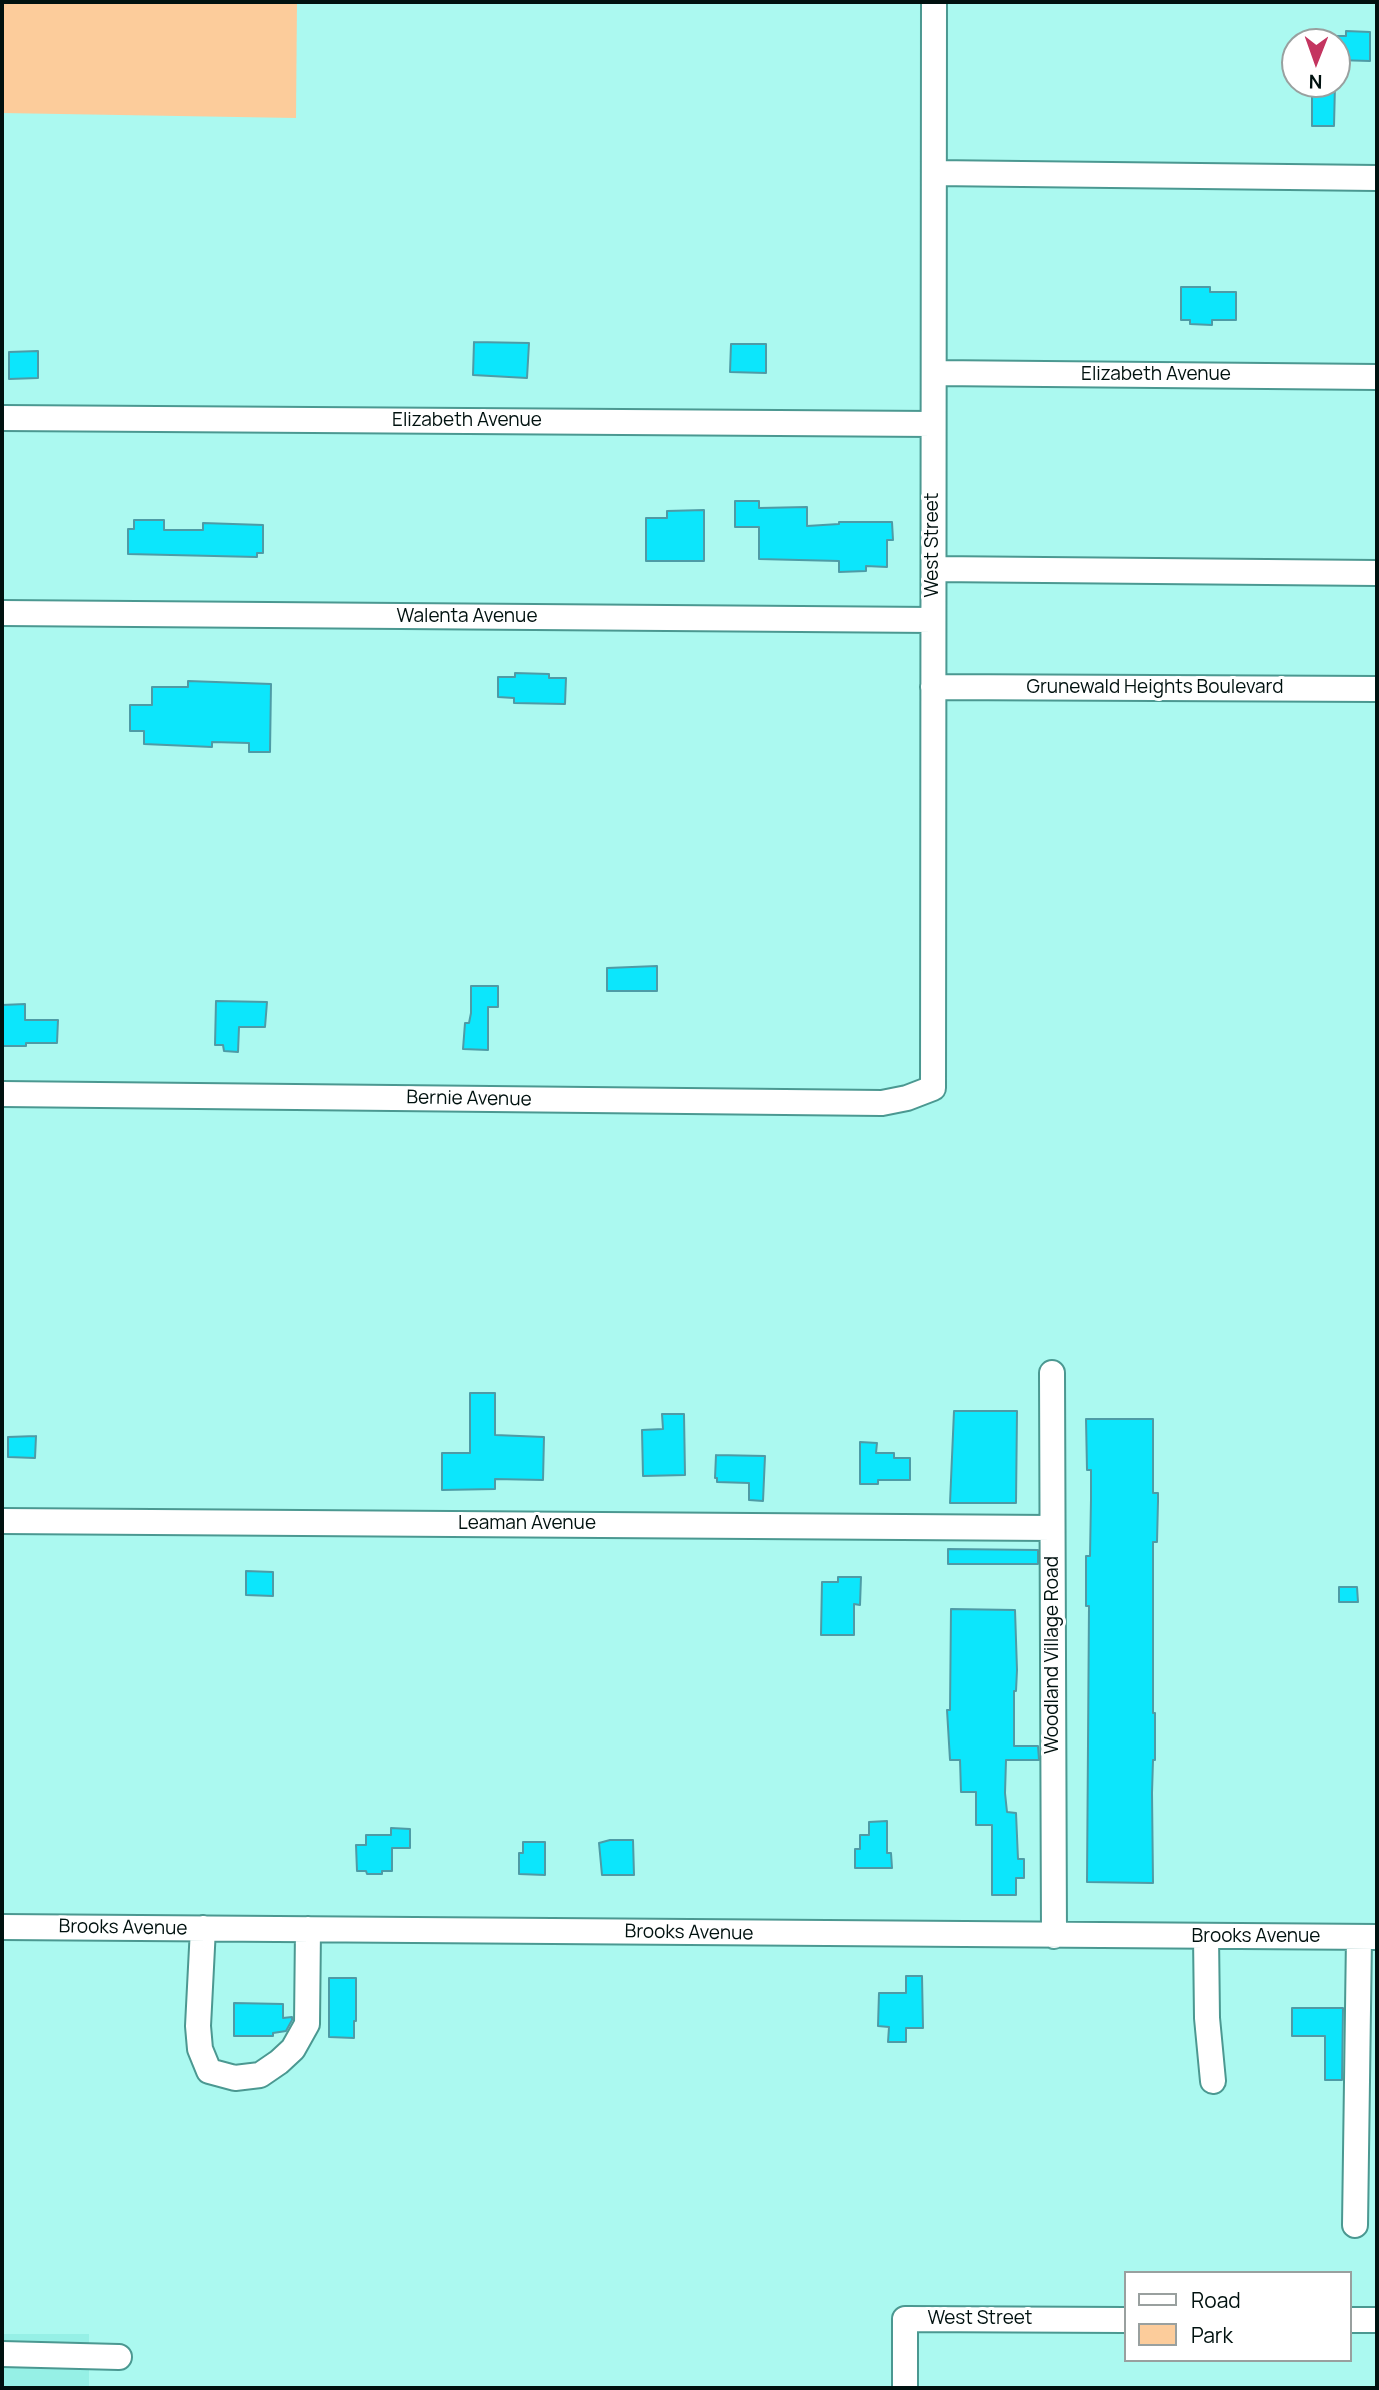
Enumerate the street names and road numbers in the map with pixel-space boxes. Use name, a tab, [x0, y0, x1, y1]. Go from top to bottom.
street label: Elizabeth Avenue	[1081, 364, 1231, 386]
street label: Elizabeth Avenue	[392, 410, 542, 432]
street label: West Street	[922, 493, 944, 597]
street label: Walenta Avenue	[396, 606, 538, 628]
street label: Grunewald Heights Boulevard	[1027, 677, 1283, 699]
street label: Bernie Avenue	[406, 1087, 532, 1111]
street label: Leaman Avenue	[458, 1513, 596, 1535]
street label: Woodland Village Road	[1042, 1556, 1064, 1754]
street label: Brooks Avenue	[58, 1915, 188, 1941]
street label: Brooks Avenue	[624, 1920, 754, 1946]
street label: Brooks Avenue	[1192, 1926, 1320, 1948]
street label: West Street	[928, 2308, 1032, 2330]

